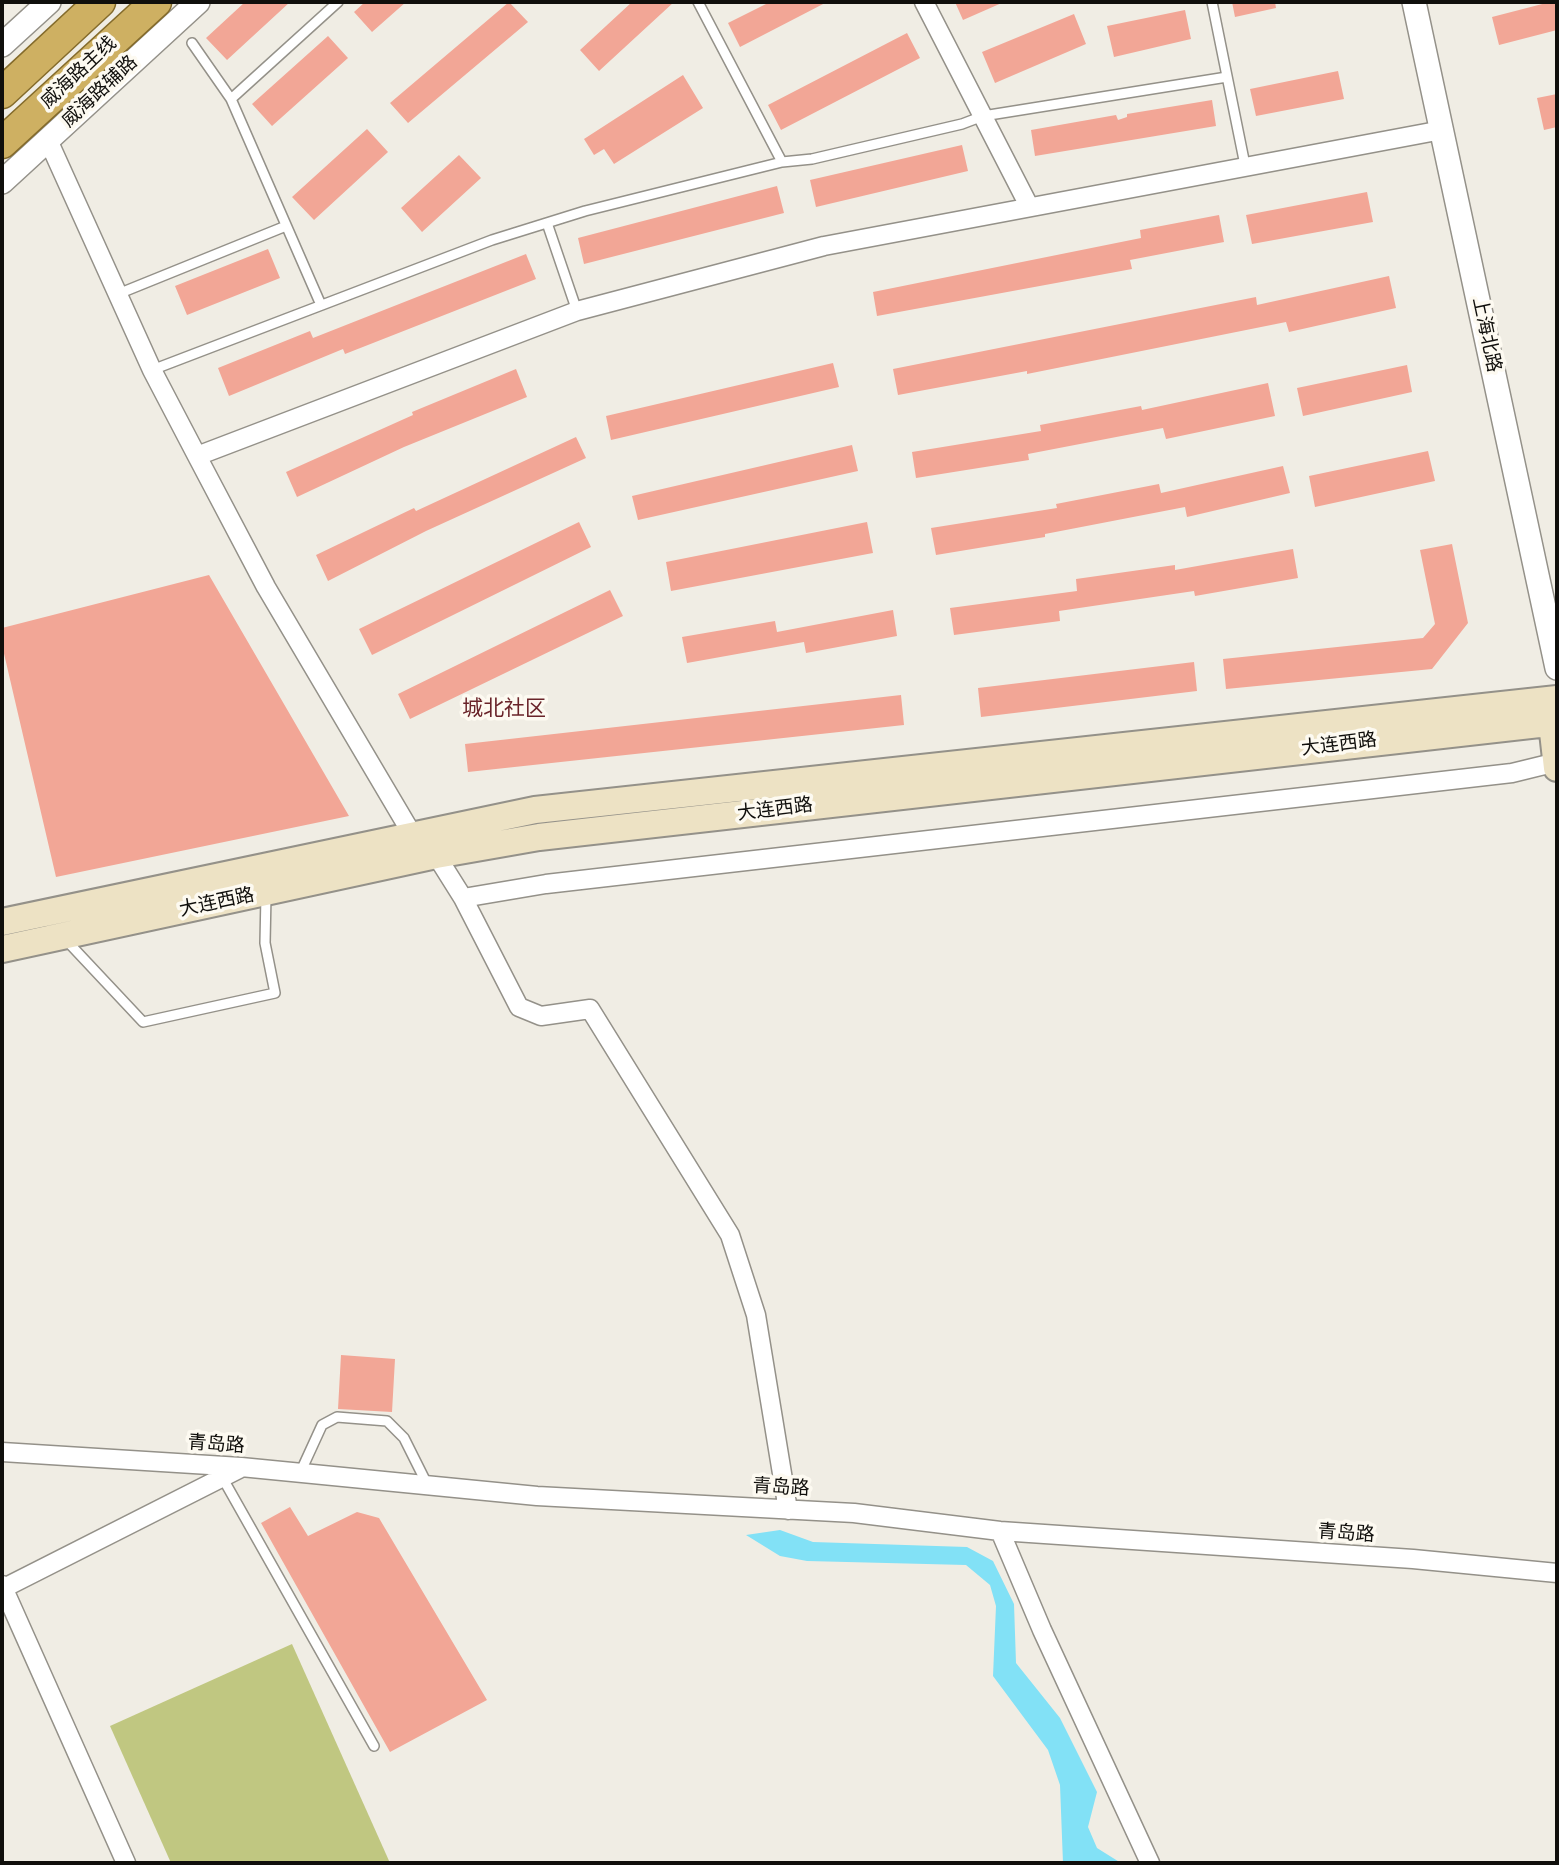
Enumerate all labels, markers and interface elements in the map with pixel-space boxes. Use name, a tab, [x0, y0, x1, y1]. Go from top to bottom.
street label: 威海路主线	[36, 32, 122, 114]
street label: 威海路辅路	[57, 51, 143, 133]
street label: 上海北路	[1467, 295, 1505, 375]
district label: 城北社区	[462, 697, 546, 723]
street label: 大连西路	[1300, 729, 1378, 761]
street label: 大连西路	[736, 794, 814, 826]
street label: 大连西路	[177, 884, 257, 922]
street label: 青岛路	[187, 1432, 245, 1458]
street label: 青岛路	[752, 1475, 810, 1501]
street label: 青岛路	[1317, 1521, 1375, 1547]

